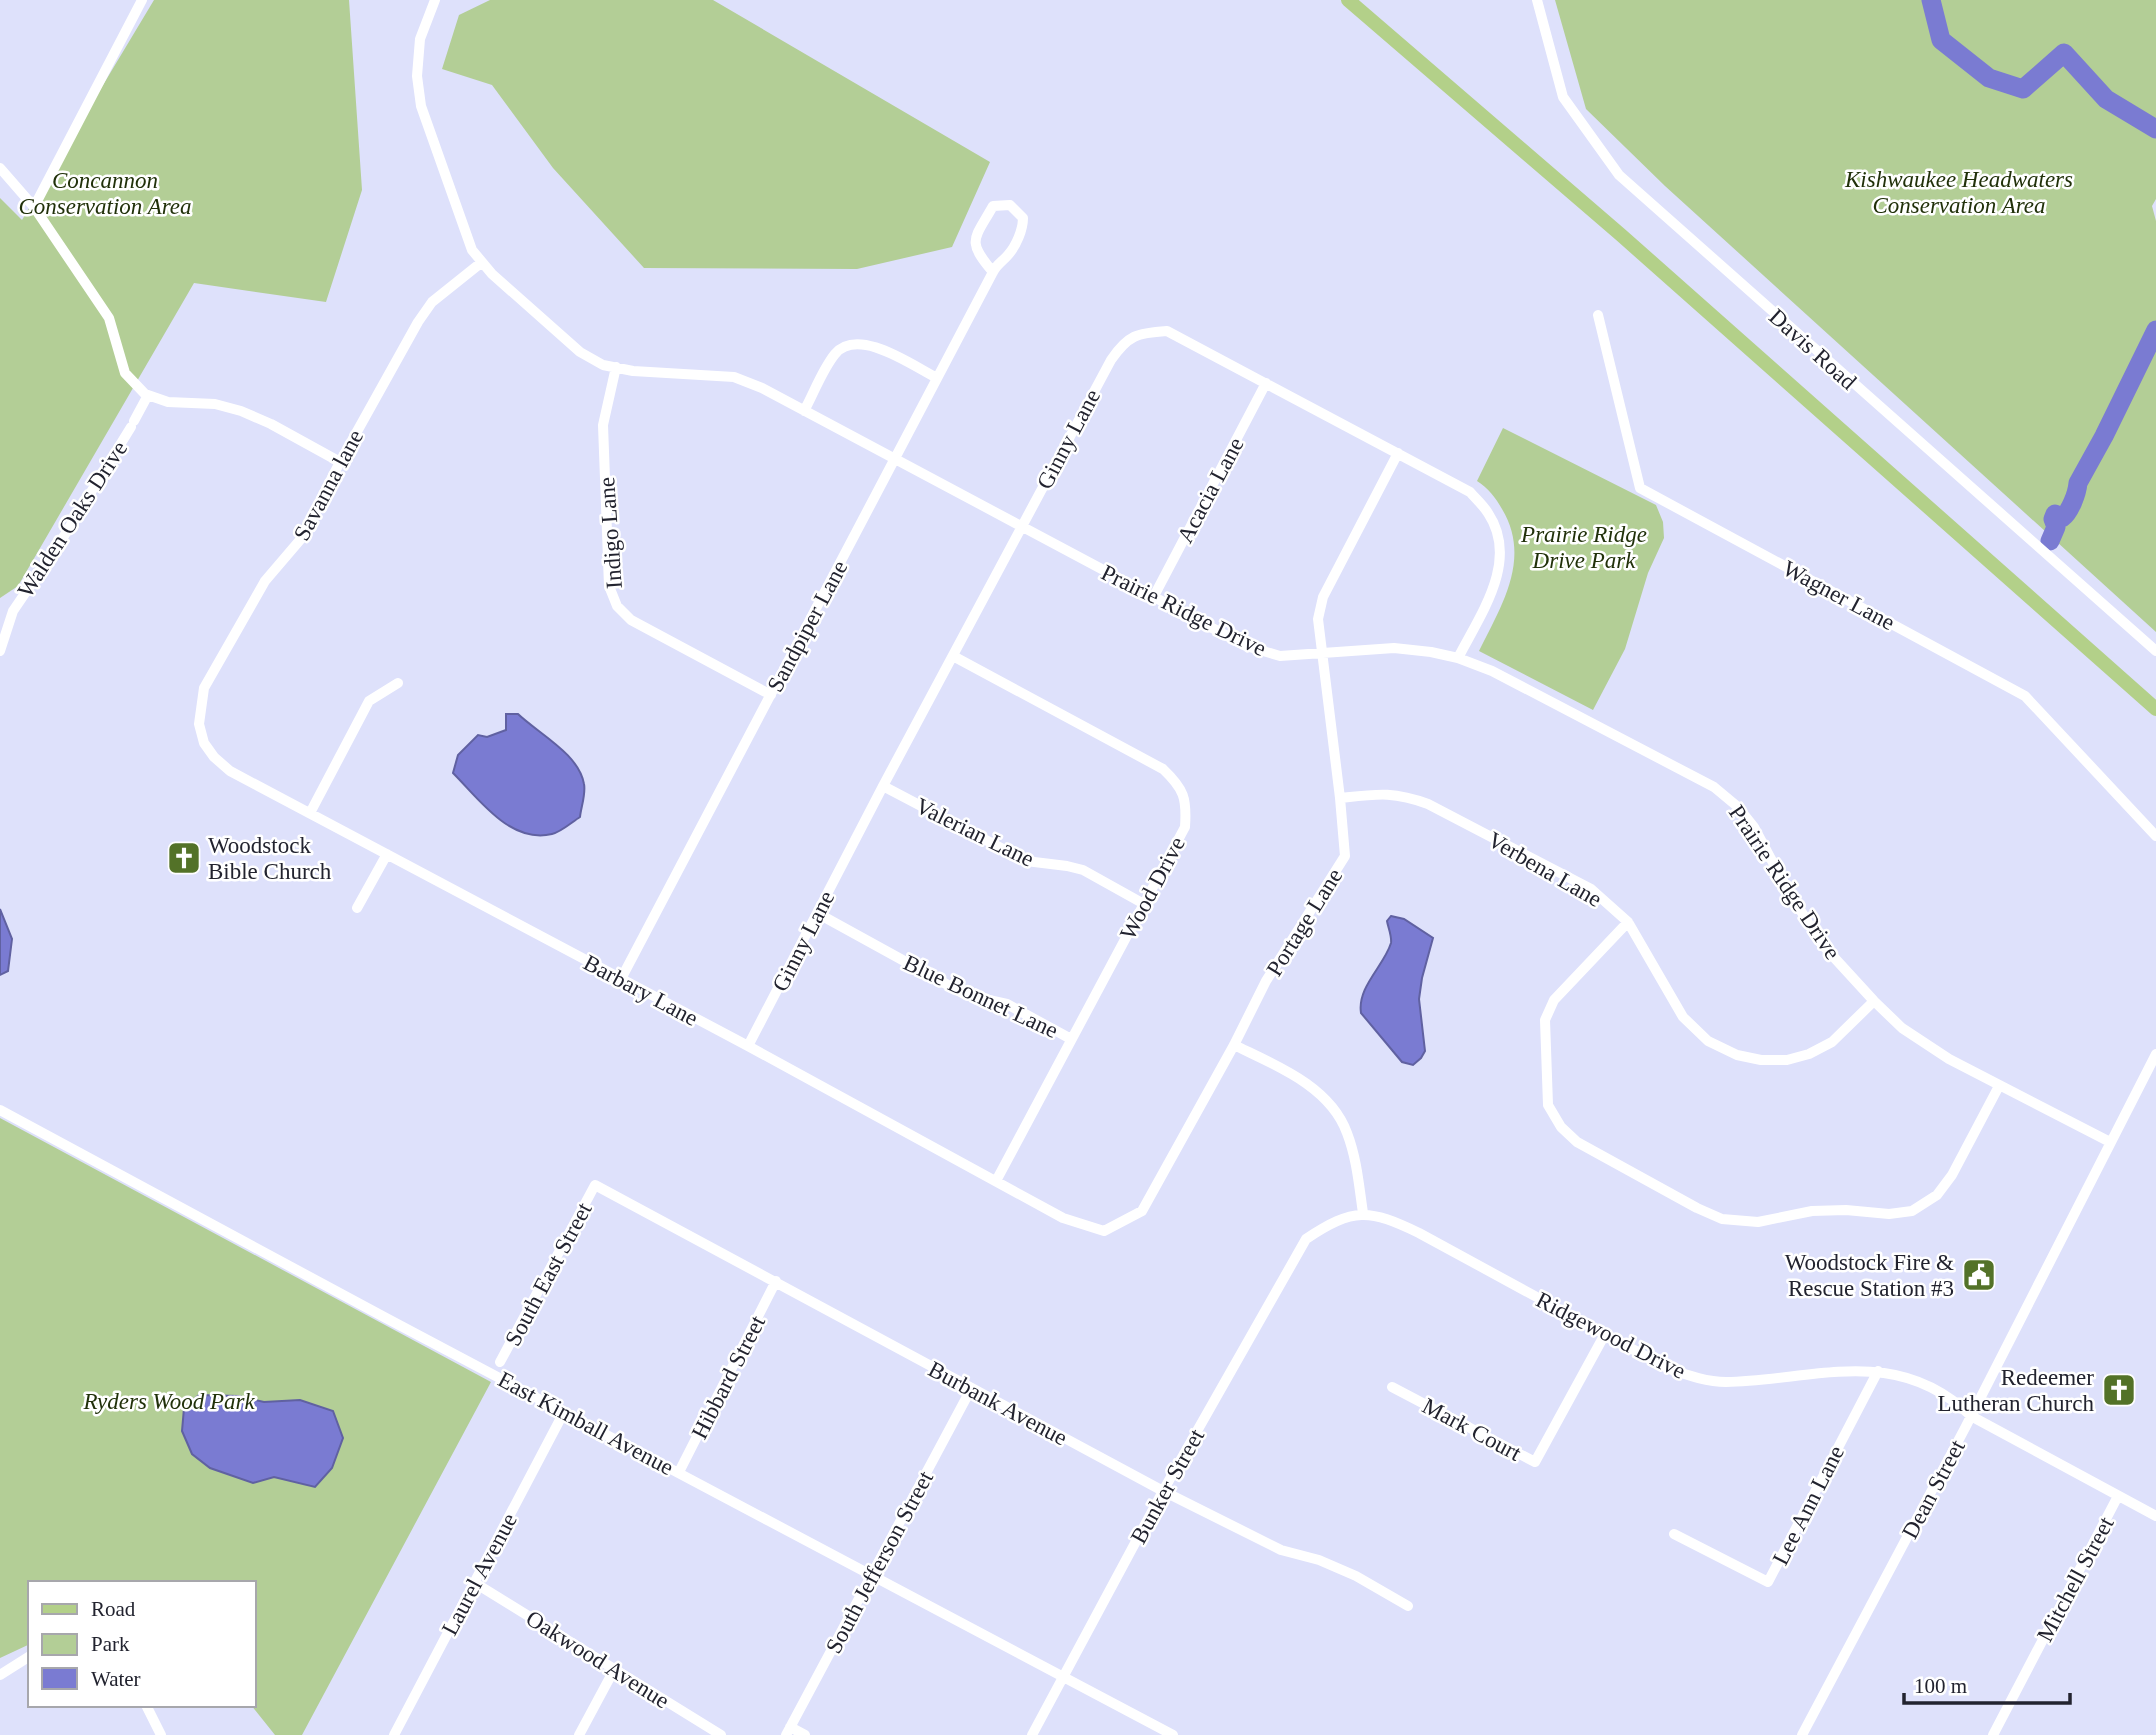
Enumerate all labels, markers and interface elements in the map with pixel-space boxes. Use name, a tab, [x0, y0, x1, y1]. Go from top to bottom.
park label: Kishwaukee Headwaters Conservation Area	[1844, 167, 2073, 218]
park label: Concannon Conservation Area	[18, 168, 192, 219]
street label: Davis Road	[1764, 304, 1862, 395]
street label: Ginny Lane	[1032, 385, 1105, 493]
street label: Savanna lane	[289, 426, 368, 545]
street label: Acacia Lane	[1172, 433, 1249, 547]
street label: Walden Oaks Drive	[13, 437, 132, 602]
street label: Indigo Lane	[594, 476, 627, 590]
park label: Prairie Ridge Drive Park	[1520, 522, 1647, 573]
street label: Sandpiper Lane	[762, 556, 853, 696]
street label: Wagner Lane	[1779, 556, 1899, 635]
street label: Prairie Ridge Drive	[1097, 560, 1270, 661]
street label: Valerian Lane	[912, 793, 1038, 872]
street label: Prairie Ridge Drive	[1724, 801, 1845, 964]
street label: Verbena Lane	[1483, 827, 1606, 912]
place label: Woodstock Bible Church	[208, 833, 332, 884]
street label: Wood Drive	[1115, 833, 1190, 944]
church icon: Woodstock Bible Church	[165, 839, 203, 877]
street label: Portage Lane	[1262, 864, 1347, 981]
street label: Ginny Lane	[768, 887, 839, 996]
street label: Barbary Lane	[579, 950, 702, 1031]
street label: Blue Bonnet Lane	[900, 950, 1062, 1043]
street label: South East Street	[500, 1198, 597, 1350]
place label: Woodstock Fire & Rescue Station #3	[1785, 1250, 1954, 1301]
public building icon: Woodstock Fire & Rescue Station #3	[1960, 1256, 1998, 1294]
street label: Ridgewood Drive	[1532, 1287, 1690, 1384]
street label: Hibbard Street	[687, 1311, 770, 1443]
street label: Burbank Avenue	[924, 1356, 1071, 1451]
place label: Redeemer Lutheran Church	[1938, 1365, 2094, 1416]
street label: East Kimball Avenue	[494, 1367, 678, 1480]
church icon: Redeemer Lutheran Church	[2100, 1371, 2138, 1409]
park label: Ryders Wood Park	[82, 1389, 255, 1414]
street label: Mark Court	[1418, 1393, 1526, 1466]
street label: Bunker Street	[1126, 1424, 1209, 1548]
street label: Dean Street	[1897, 1435, 1970, 1543]
street label: Lee Ann Lane	[1768, 1442, 1849, 1569]
street label: South Jefferson Street	[821, 1466, 938, 1658]
street label: Laurel Avenue	[437, 1509, 522, 1639]
street label: Mitchell Street	[2032, 1512, 2119, 1646]
legend	[28, 1581, 256, 1707]
text: Road	[91, 1597, 136, 1621]
street label: Oakwood Avenue	[522, 1605, 674, 1713]
text: Park	[91, 1632, 130, 1656]
scale bar	[1904, 1662, 2070, 1706]
text: Water	[91, 1667, 141, 1691]
text: 100 m	[1914, 1674, 1967, 1698]

